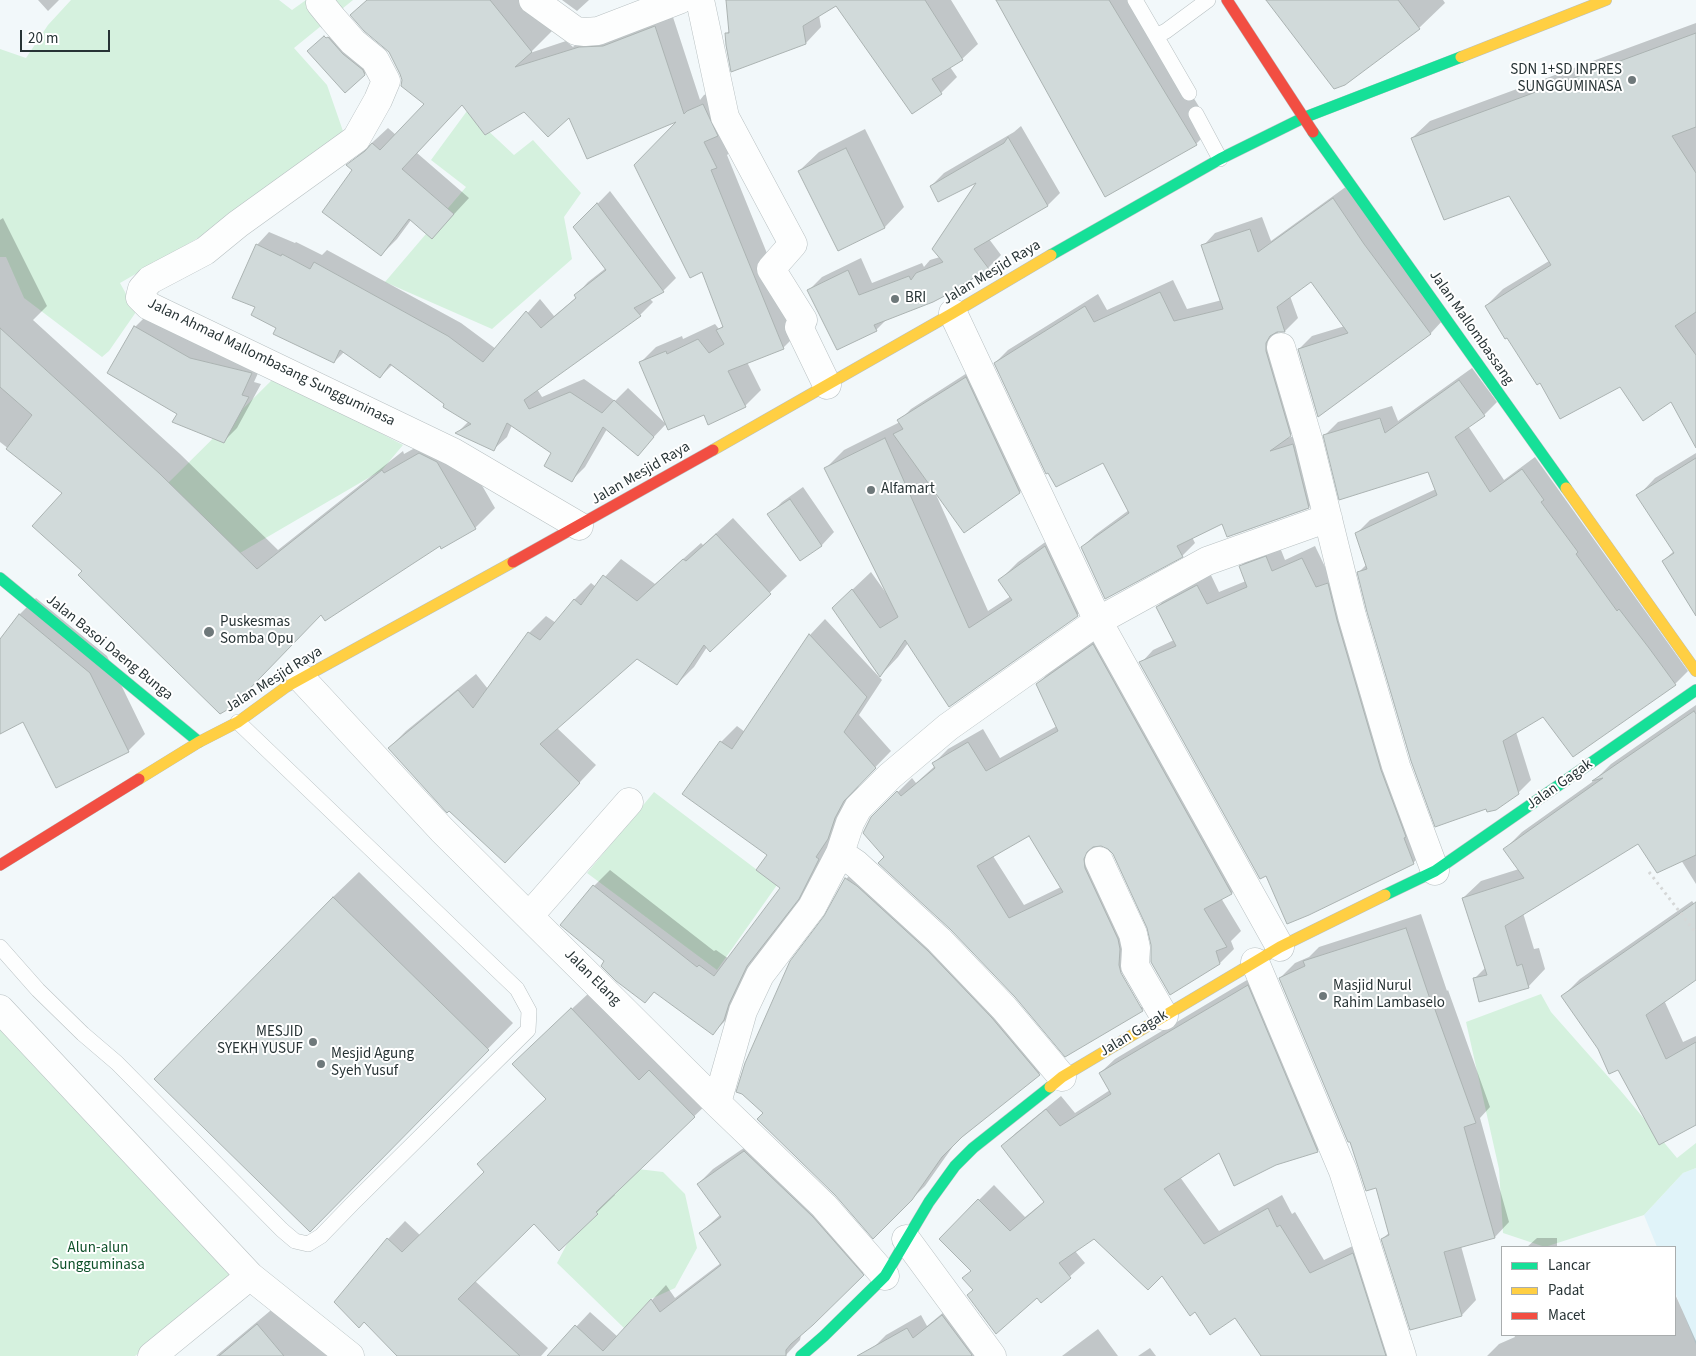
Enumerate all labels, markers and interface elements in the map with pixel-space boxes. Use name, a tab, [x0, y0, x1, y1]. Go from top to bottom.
scale bar	[22, 20, 112, 52]
text: 20 m	[28, 28, 58, 49]
place label: SDN 1+SD INPRES SUNGGUMINASA	[1510, 62, 1622, 97]
marker: SDN 1+SD INPRES SUNGGUMINASA	[1626, 74, 1638, 86]
street label: Jalan Mesjid Raya	[940, 237, 1044, 309]
street label: Jalan Mallombassang	[1425, 267, 1517, 389]
place label: BRI	[905, 290, 926, 308]
marker: BRI	[889, 293, 901, 305]
street label: Jalan Ahmad Mallombasang Sungguminasa	[144, 295, 398, 431]
street label: Jalan Mesjid Raya	[588, 438, 694, 510]
place label: Alfamart	[881, 481, 935, 499]
marker: Alfamart	[865, 484, 877, 496]
street label: Jalan Basoi Daeng Bunga	[42, 591, 176, 705]
place label: Puskesmas Somba Opu	[220, 614, 294, 649]
marker: Puskesmas Somba Opu	[202, 625, 216, 639]
street label: Jalan Mesjid Raya	[222, 643, 326, 717]
street label: Jalan Gagak	[1524, 756, 1596, 814]
street label: Jalan Elang	[560, 946, 624, 1010]
place label: Masjid Nurul Rahim Lambaselo	[1333, 978, 1445, 1013]
marker: Masjid Nurul Rahim Lambaselo	[1317, 990, 1329, 1002]
street label: Jalan Gagak	[1097, 1007, 1171, 1061]
place label: MESJID SYEKH YUSUF	[217, 1024, 303, 1059]
marker: MESJID SYEKH YUSUF	[307, 1036, 319, 1048]
place label: Mesjid Agung Syeh Yusuf	[331, 1046, 414, 1081]
marker: Mesjid Agung Syeh Yusuf	[315, 1058, 327, 1070]
park label: Alun-alun Sungguminasa	[51, 1240, 145, 1275]
legend	[1501, 1246, 1676, 1336]
text: Lancar	[1548, 1255, 1591, 1276]
text: Padat	[1548, 1280, 1584, 1301]
text: Macet	[1548, 1305, 1585, 1326]

